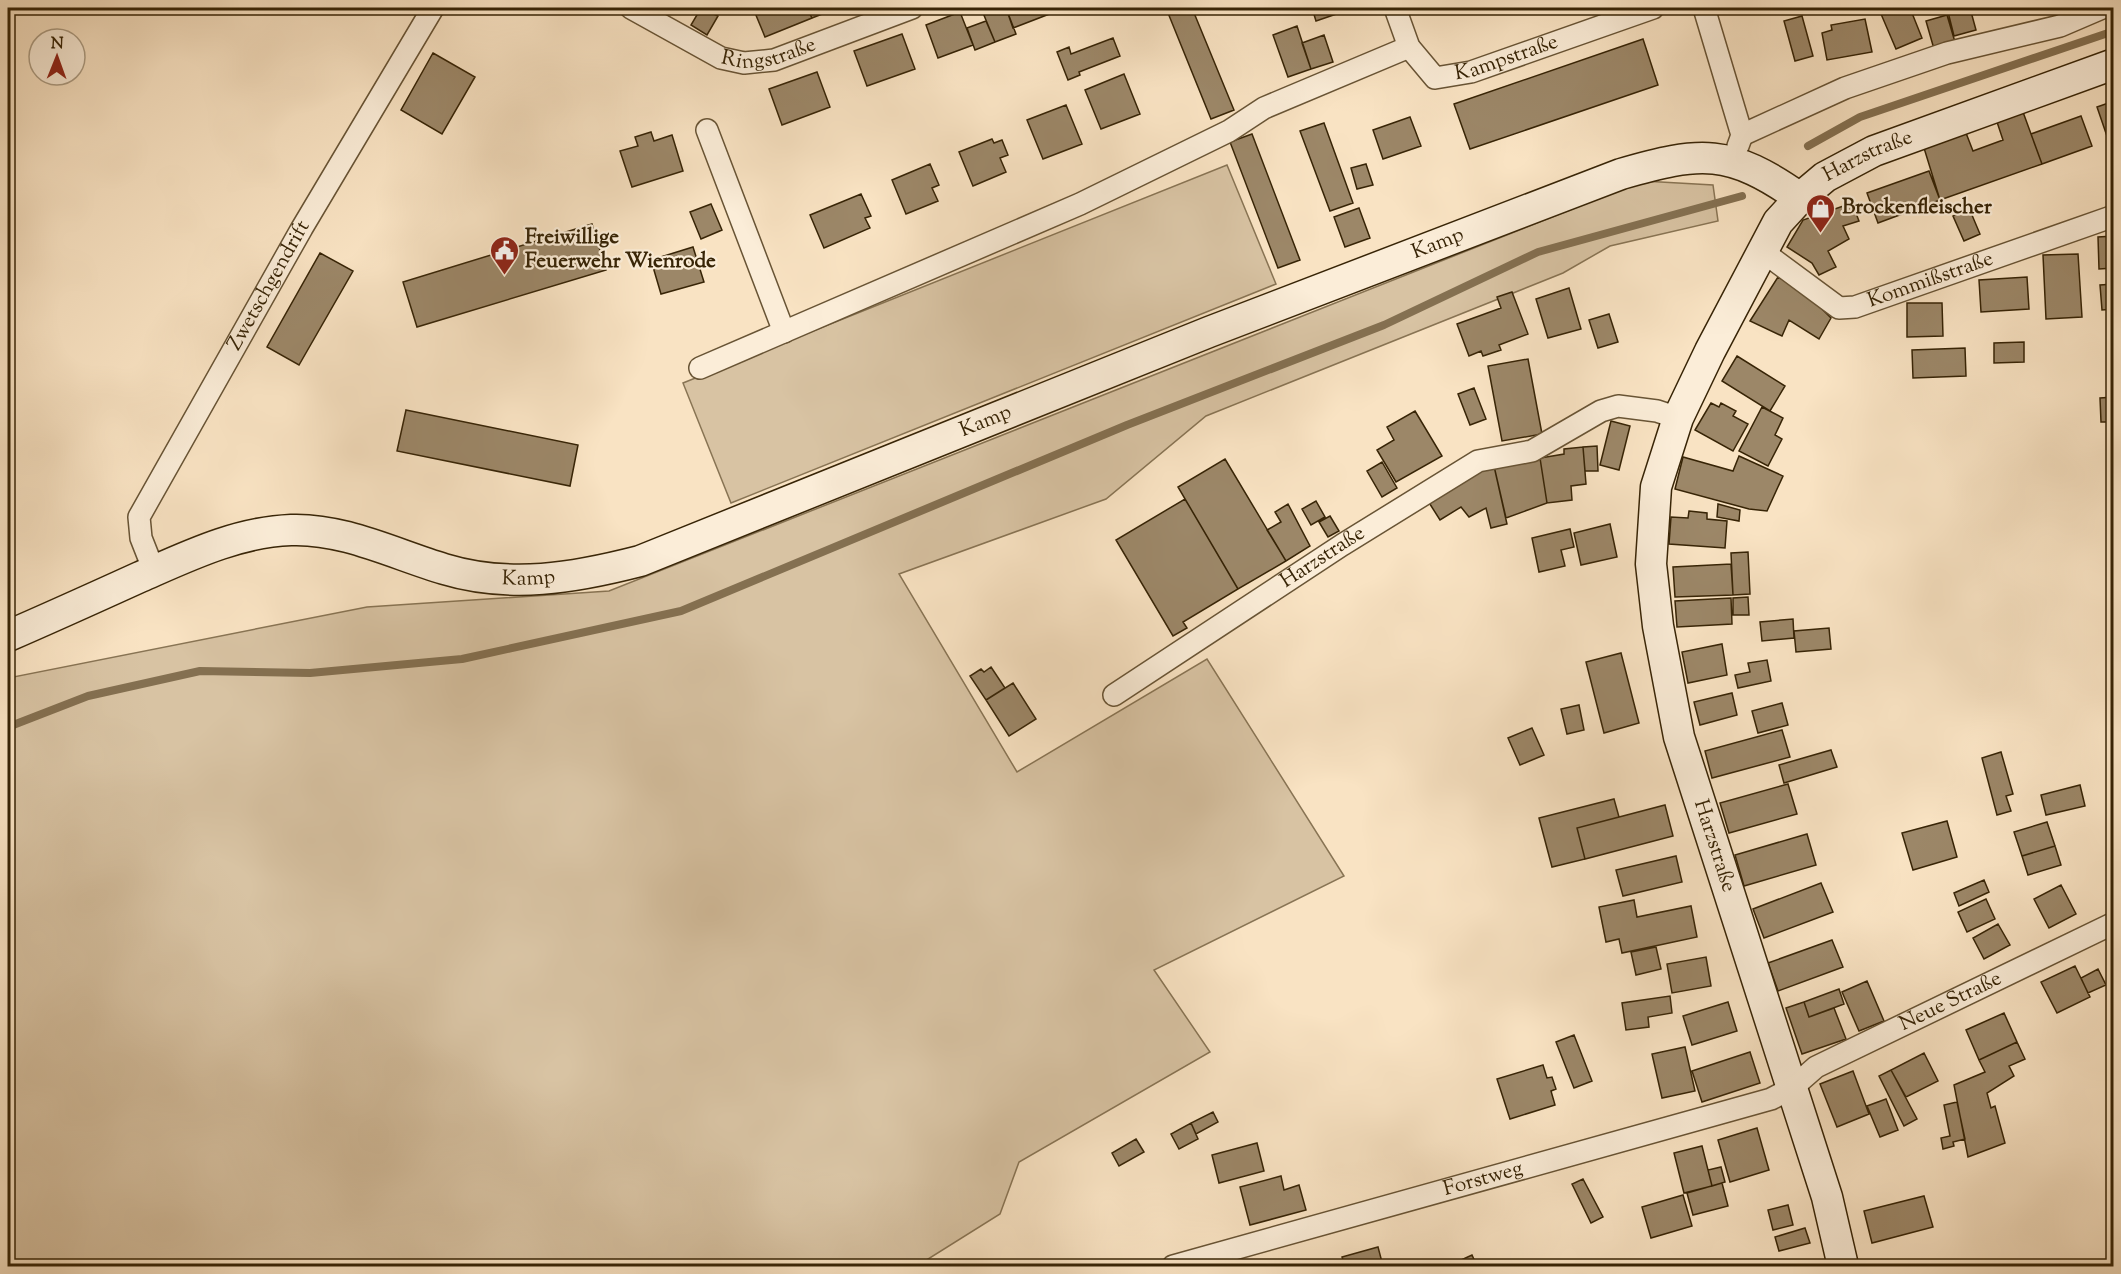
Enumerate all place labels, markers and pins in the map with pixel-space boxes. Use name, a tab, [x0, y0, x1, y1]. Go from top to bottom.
shop icon: Brockenfleischer	[1805, 192, 1837, 234]
place label: Brockenfleischer	[1842, 193, 1992, 223]
place label: Freiwillige Feuerwehr Wienrode	[525, 223, 716, 277]
public building icon: Freiwillige Feuerwehr Wienrode	[488, 234, 520, 276]

